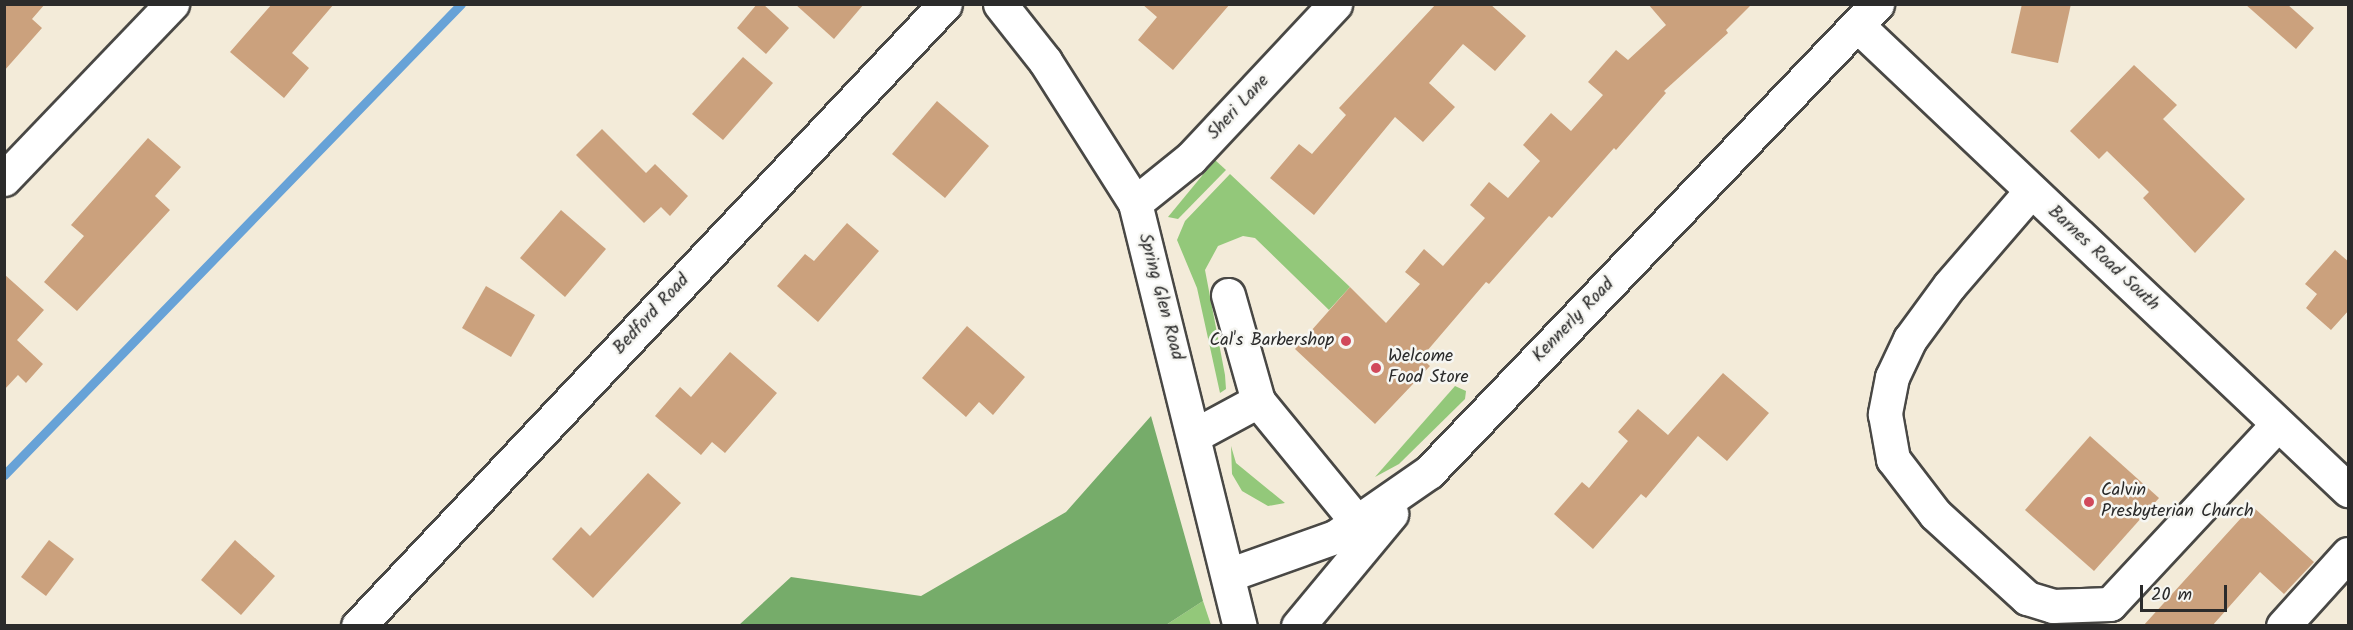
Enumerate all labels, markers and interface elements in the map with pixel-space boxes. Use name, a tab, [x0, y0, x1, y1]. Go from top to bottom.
street label: Sheri Lane	[1204, 71, 1274, 145]
street label: Barnes Road South	[2043, 202, 2163, 316]
street label: Spring Glen Road	[1133, 231, 1187, 363]
street label: Bedford Road	[609, 270, 695, 360]
street label: Kennerly Road	[1529, 275, 1619, 367]
place label: Cal's Barbershop	[1209, 330, 1334, 352]
marker: Cal's Barbershop	[1339, 334, 1353, 348]
place label: Welcome Food Store	[1388, 347, 1469, 389]
marker: Welcome Food Store	[1369, 361, 1383, 375]
place label: Calvin Presbyterian Church	[2101, 481, 2254, 524]
marker: Calvin Presbyterian Church	[2082, 495, 2096, 509]
scale bar	[2143, 573, 2230, 611]
text: 20 m	[2151, 581, 2192, 610]

